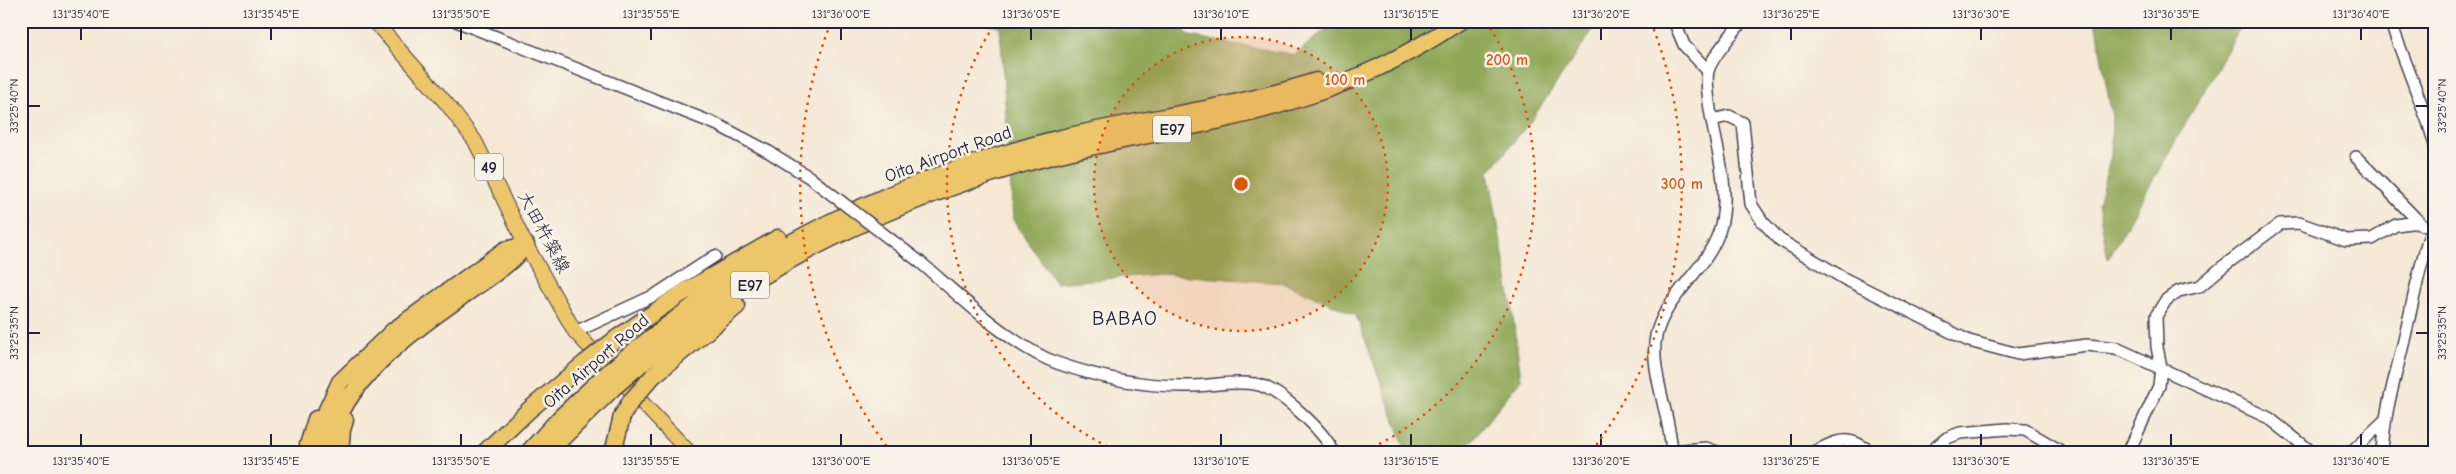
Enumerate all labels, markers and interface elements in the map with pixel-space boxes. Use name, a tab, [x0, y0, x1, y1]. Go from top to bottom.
text: 131°35'40"E	[52, 7, 110, 21]
text: 131°35'45"E	[243, 7, 299, 21]
text: 131°35'50"E	[432, 7, 490, 21]
text: 131°35'55"E	[622, 7, 680, 21]
text: 131°36'00"E	[812, 7, 870, 21]
text: 131°36'05"E	[1002, 7, 1060, 21]
text: 131°36'10"E	[1193, 7, 1249, 21]
text: 131°36'15"E	[1383, 7, 1439, 21]
text: 131°36'20"E	[1572, 7, 1630, 21]
text: 131°36'25"E	[1763, 7, 1819, 21]
text: 131°36'30"E	[1952, 7, 2010, 21]
text: 131°36'35"E	[2143, 7, 2199, 21]
text: 131°36'40"E	[2332, 7, 2390, 21]
text: 200 m	[1486, 51, 1528, 69]
text: 100 m	[1325, 71, 1365, 89]
text: 33°25'40"N	[7, 79, 21, 133]
text: 33°25'40"N	[2435, 79, 2449, 133]
road number: E97	[1153, 116, 1191, 142]
street label: Oita Airport Road	[882, 122, 1015, 187]
road number: 49	[475, 154, 503, 180]
centre of rings	[1232, 175, 1250, 193]
text: 300 m	[1661, 175, 1703, 193]
street label: 大田杵築線	[513, 188, 574, 277]
road number: E97	[731, 272, 769, 298]
text: 33°25'35"N	[7, 306, 21, 360]
text: 33°25'35"N	[2435, 306, 2449, 360]
district label: BABAO	[1092, 307, 1158, 330]
street label: Oita Airport Road	[539, 310, 654, 413]
text: 131°35'40"E	[52, 454, 110, 468]
text: 131°35'45"E	[243, 454, 299, 468]
text: 131°35'50"E	[432, 454, 490, 468]
text: 131°35'55"E	[622, 454, 680, 468]
text: 131°36'00"E	[812, 454, 870, 468]
text: 131°36'05"E	[1002, 454, 1060, 468]
text: 131°36'10"E	[1193, 454, 1249, 468]
text: 131°36'15"E	[1383, 454, 1439, 468]
text: 131°36'20"E	[1572, 454, 1630, 468]
text: 131°36'25"E	[1763, 454, 1819, 468]
text: 131°36'30"E	[1952, 454, 2010, 468]
text: 131°36'35"E	[2143, 454, 2199, 468]
text: 131°36'40"E	[2332, 454, 2390, 468]

